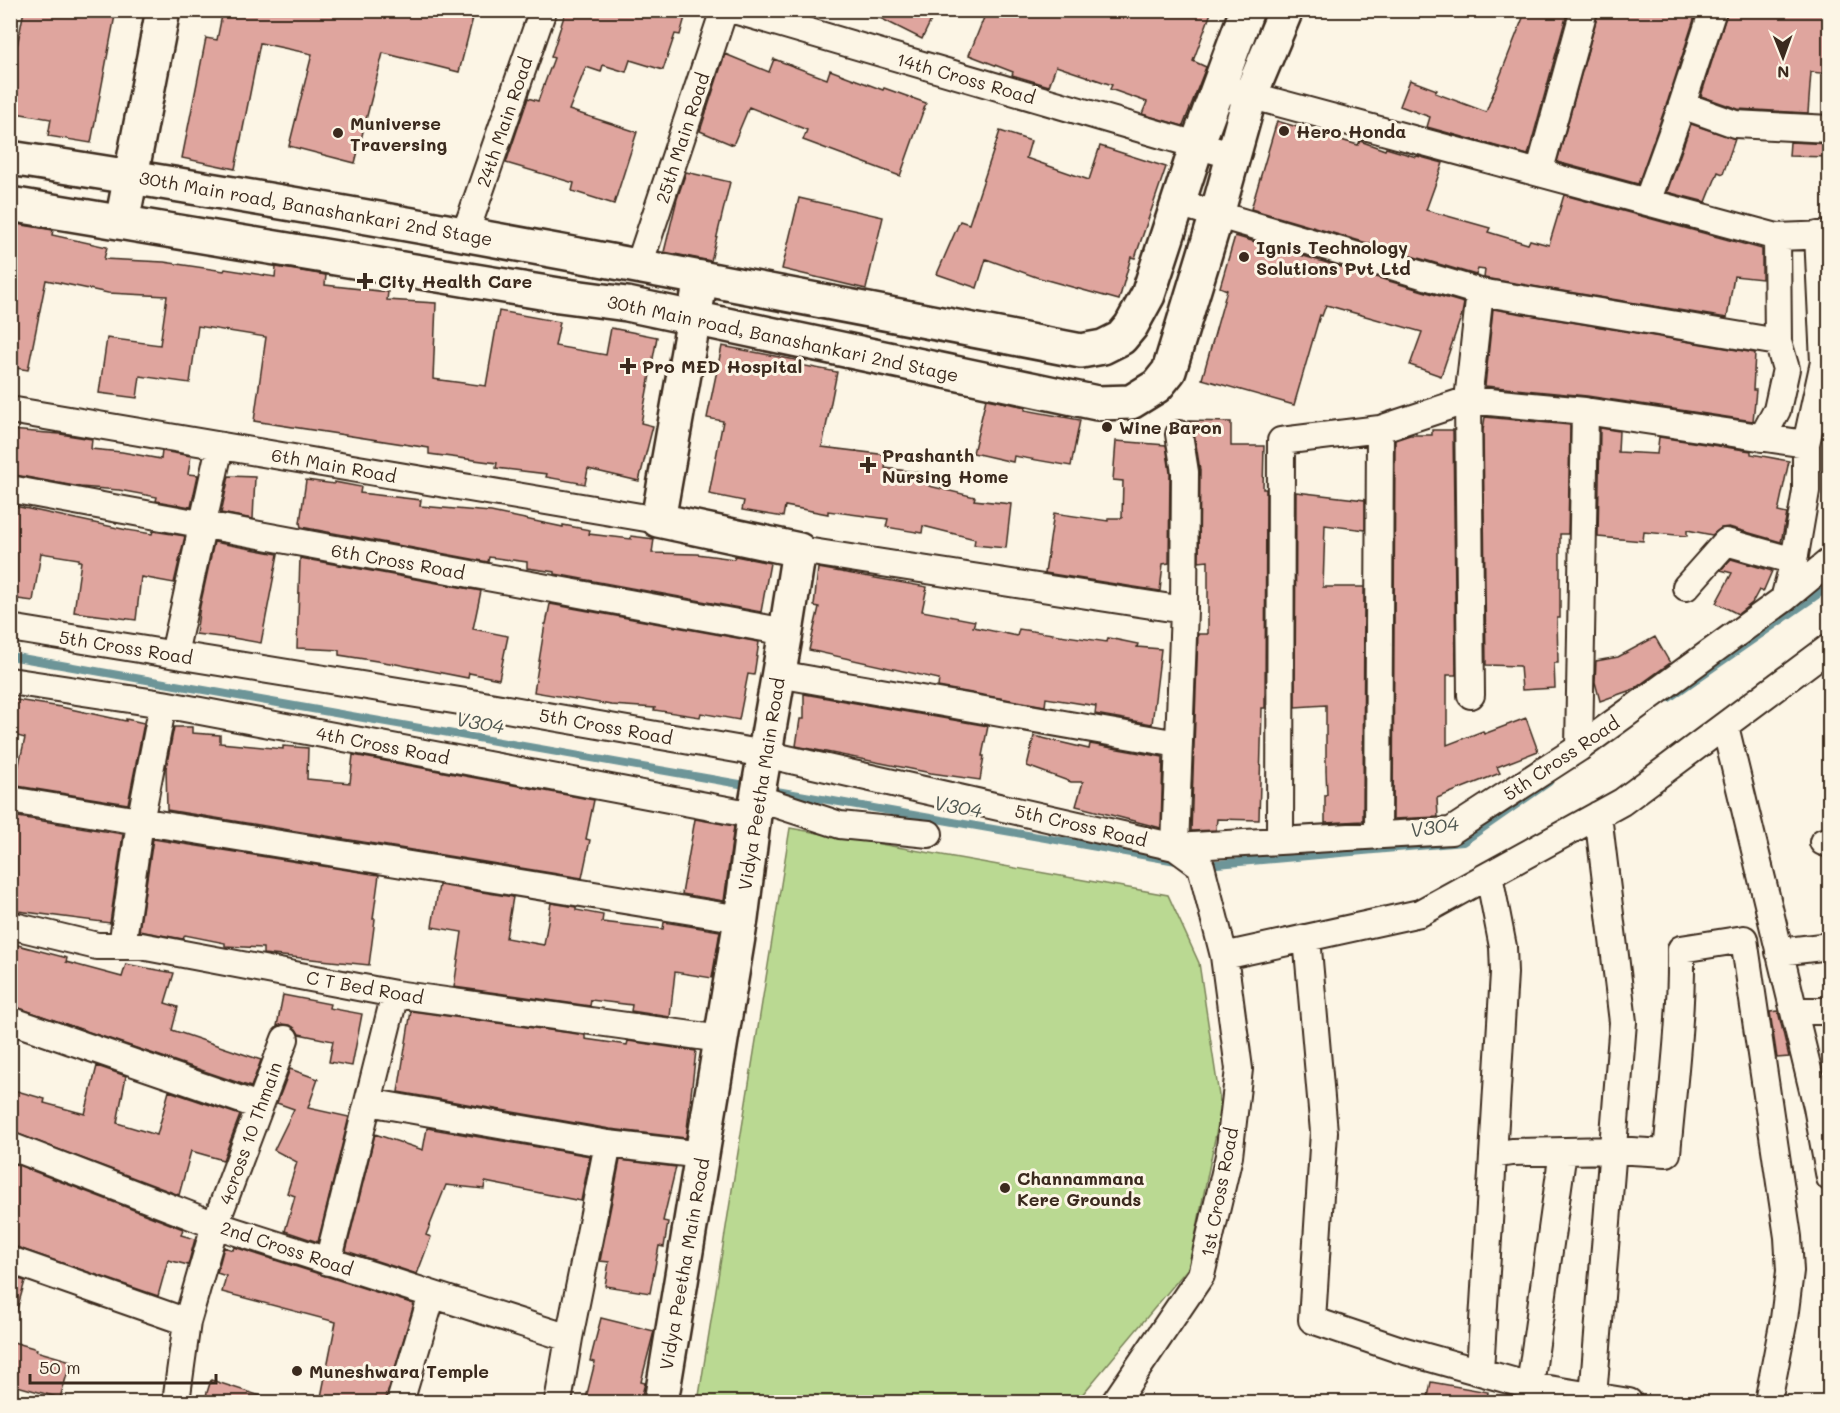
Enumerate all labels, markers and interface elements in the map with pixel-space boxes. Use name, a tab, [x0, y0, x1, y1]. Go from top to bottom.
north arrow	[1753, 27, 1813, 87]
street label: 14th Cross Road	[894, 47, 1038, 109]
street label: 24th Main Road	[471, 54, 537, 190]
text: N	[1777, 62, 1790, 83]
street label: 25th Main Road	[650, 70, 714, 206]
place label: Muniverse Traversing	[350, 111, 447, 156]
place label: Hero Honda	[1296, 119, 1406, 143]
marker: Hero Honda	[1277, 124, 1291, 138]
marker: Muniverse Traversing	[331, 126, 345, 140]
street label: 30th Main road, Banashankari 2nd Stage	[137, 165, 495, 251]
place label: Ignis Technology Solutions Pvt Ltd	[1256, 235, 1411, 280]
marker: Ignis Technology Solutions Pvt Ltd	[1237, 250, 1251, 264]
place label: City Health Care	[378, 269, 533, 293]
marker: City Health Care	[356, 272, 374, 290]
street label: 30th Main road, Banashankari 2nd Stage	[605, 289, 961, 387]
place label: Pro MED Hospital	[642, 354, 802, 378]
marker: Pro MED Hospital	[619, 357, 637, 375]
place label: Wine Baron	[1119, 415, 1222, 439]
marker: Wine Baron	[1100, 420, 1114, 434]
street label: 6th Main Road	[270, 442, 398, 488]
place label: Prashanth Nursing Home	[882, 443, 1009, 488]
marker: Prashanth Nursing Home	[859, 456, 877, 474]
street label: 6th Cross Road	[329, 537, 467, 585]
street label: 5th Cross Road	[57, 625, 195, 669]
street label: Vidya Peetha Main Road	[732, 676, 790, 892]
street label: 5th Cross Road	[537, 702, 675, 750]
water label: V304	[454, 705, 507, 739]
street label: 5th Cross Road	[1498, 710, 1624, 806]
street label: 4th Cross Road	[314, 720, 452, 770]
water label: V304	[932, 789, 985, 823]
street label: 5th Cross Road	[1013, 798, 1149, 852]
water label: V304	[1408, 809, 1461, 843]
street label: C T Bed Road	[304, 965, 426, 1009]
street label: 4cross 10 Thmain	[213, 1058, 287, 1208]
street label: 1st Cross Road	[1195, 1125, 1243, 1259]
street label: Vidya Peetha Main Road	[654, 1156, 714, 1372]
place label: Channammana Kere Grounds	[1017, 1166, 1145, 1211]
marker: Channammana Kere Grounds	[998, 1181, 1012, 1195]
street label: 2nd Cross Road	[218, 1215, 356, 1281]
scale bar	[30, 1347, 216, 1385]
text: 50 m	[39, 1355, 81, 1379]
place label: Muneshwara Temple	[309, 1359, 489, 1383]
marker: Muneshwara Temple	[290, 1364, 304, 1378]

